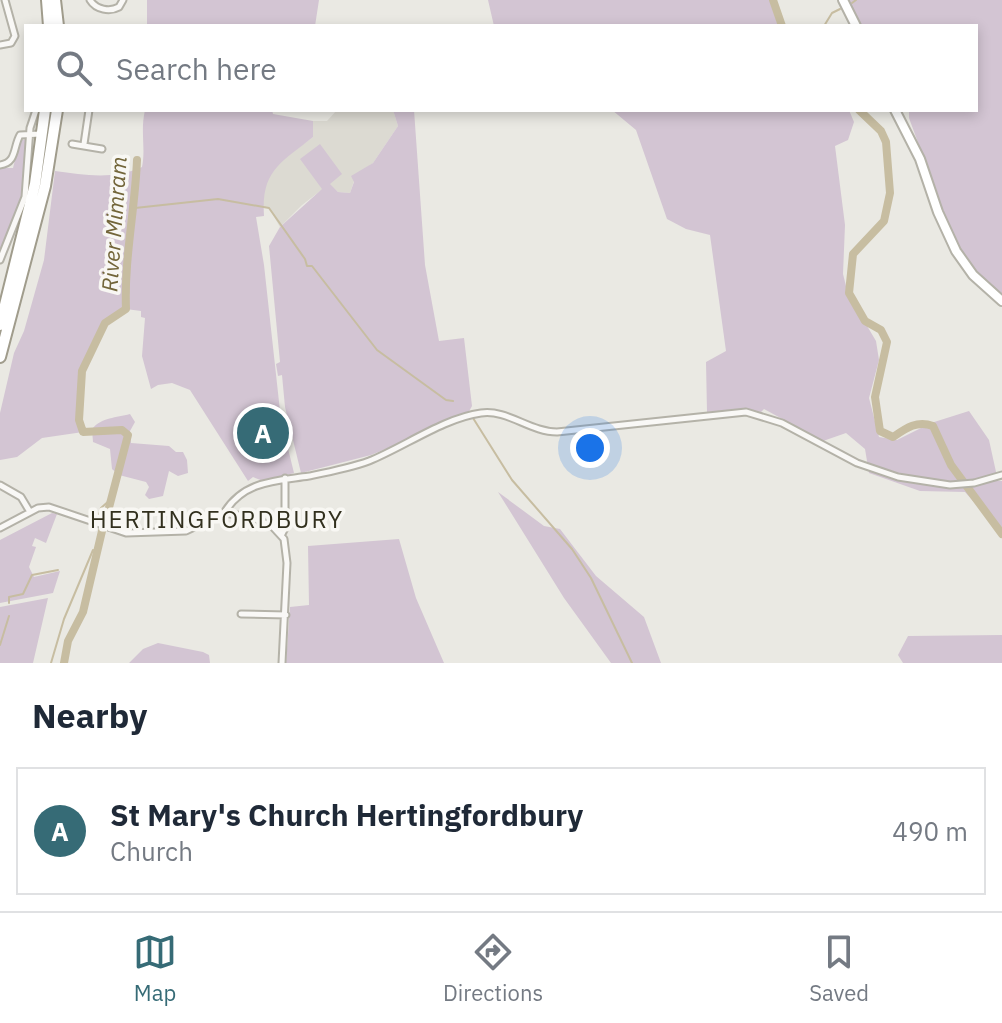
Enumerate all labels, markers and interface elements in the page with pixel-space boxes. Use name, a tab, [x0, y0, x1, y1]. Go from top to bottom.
search box	[24, 24, 978, 112]
icon: search	[52, 46, 96, 90]
text: Search here	[116, 49, 277, 88]
water label: River Mimram	[94, 155, 133, 293]
pin: A	[237, 403, 289, 463]
your location	[570, 428, 610, 468]
district label: HERTINGFORDBURY	[90, 503, 344, 535]
text: Nearby	[32, 693, 147, 737]
text: St Mary's Church Hertingfordbury	[110, 795, 583, 834]
text: A	[51, 814, 69, 848]
text: 490 m	[892, 814, 968, 848]
text: Church	[110, 834, 193, 868]
tab: Map	[133, 930, 177, 1007]
tab: Directions	[443, 930, 543, 1007]
tab: Saved	[809, 930, 869, 1007]

